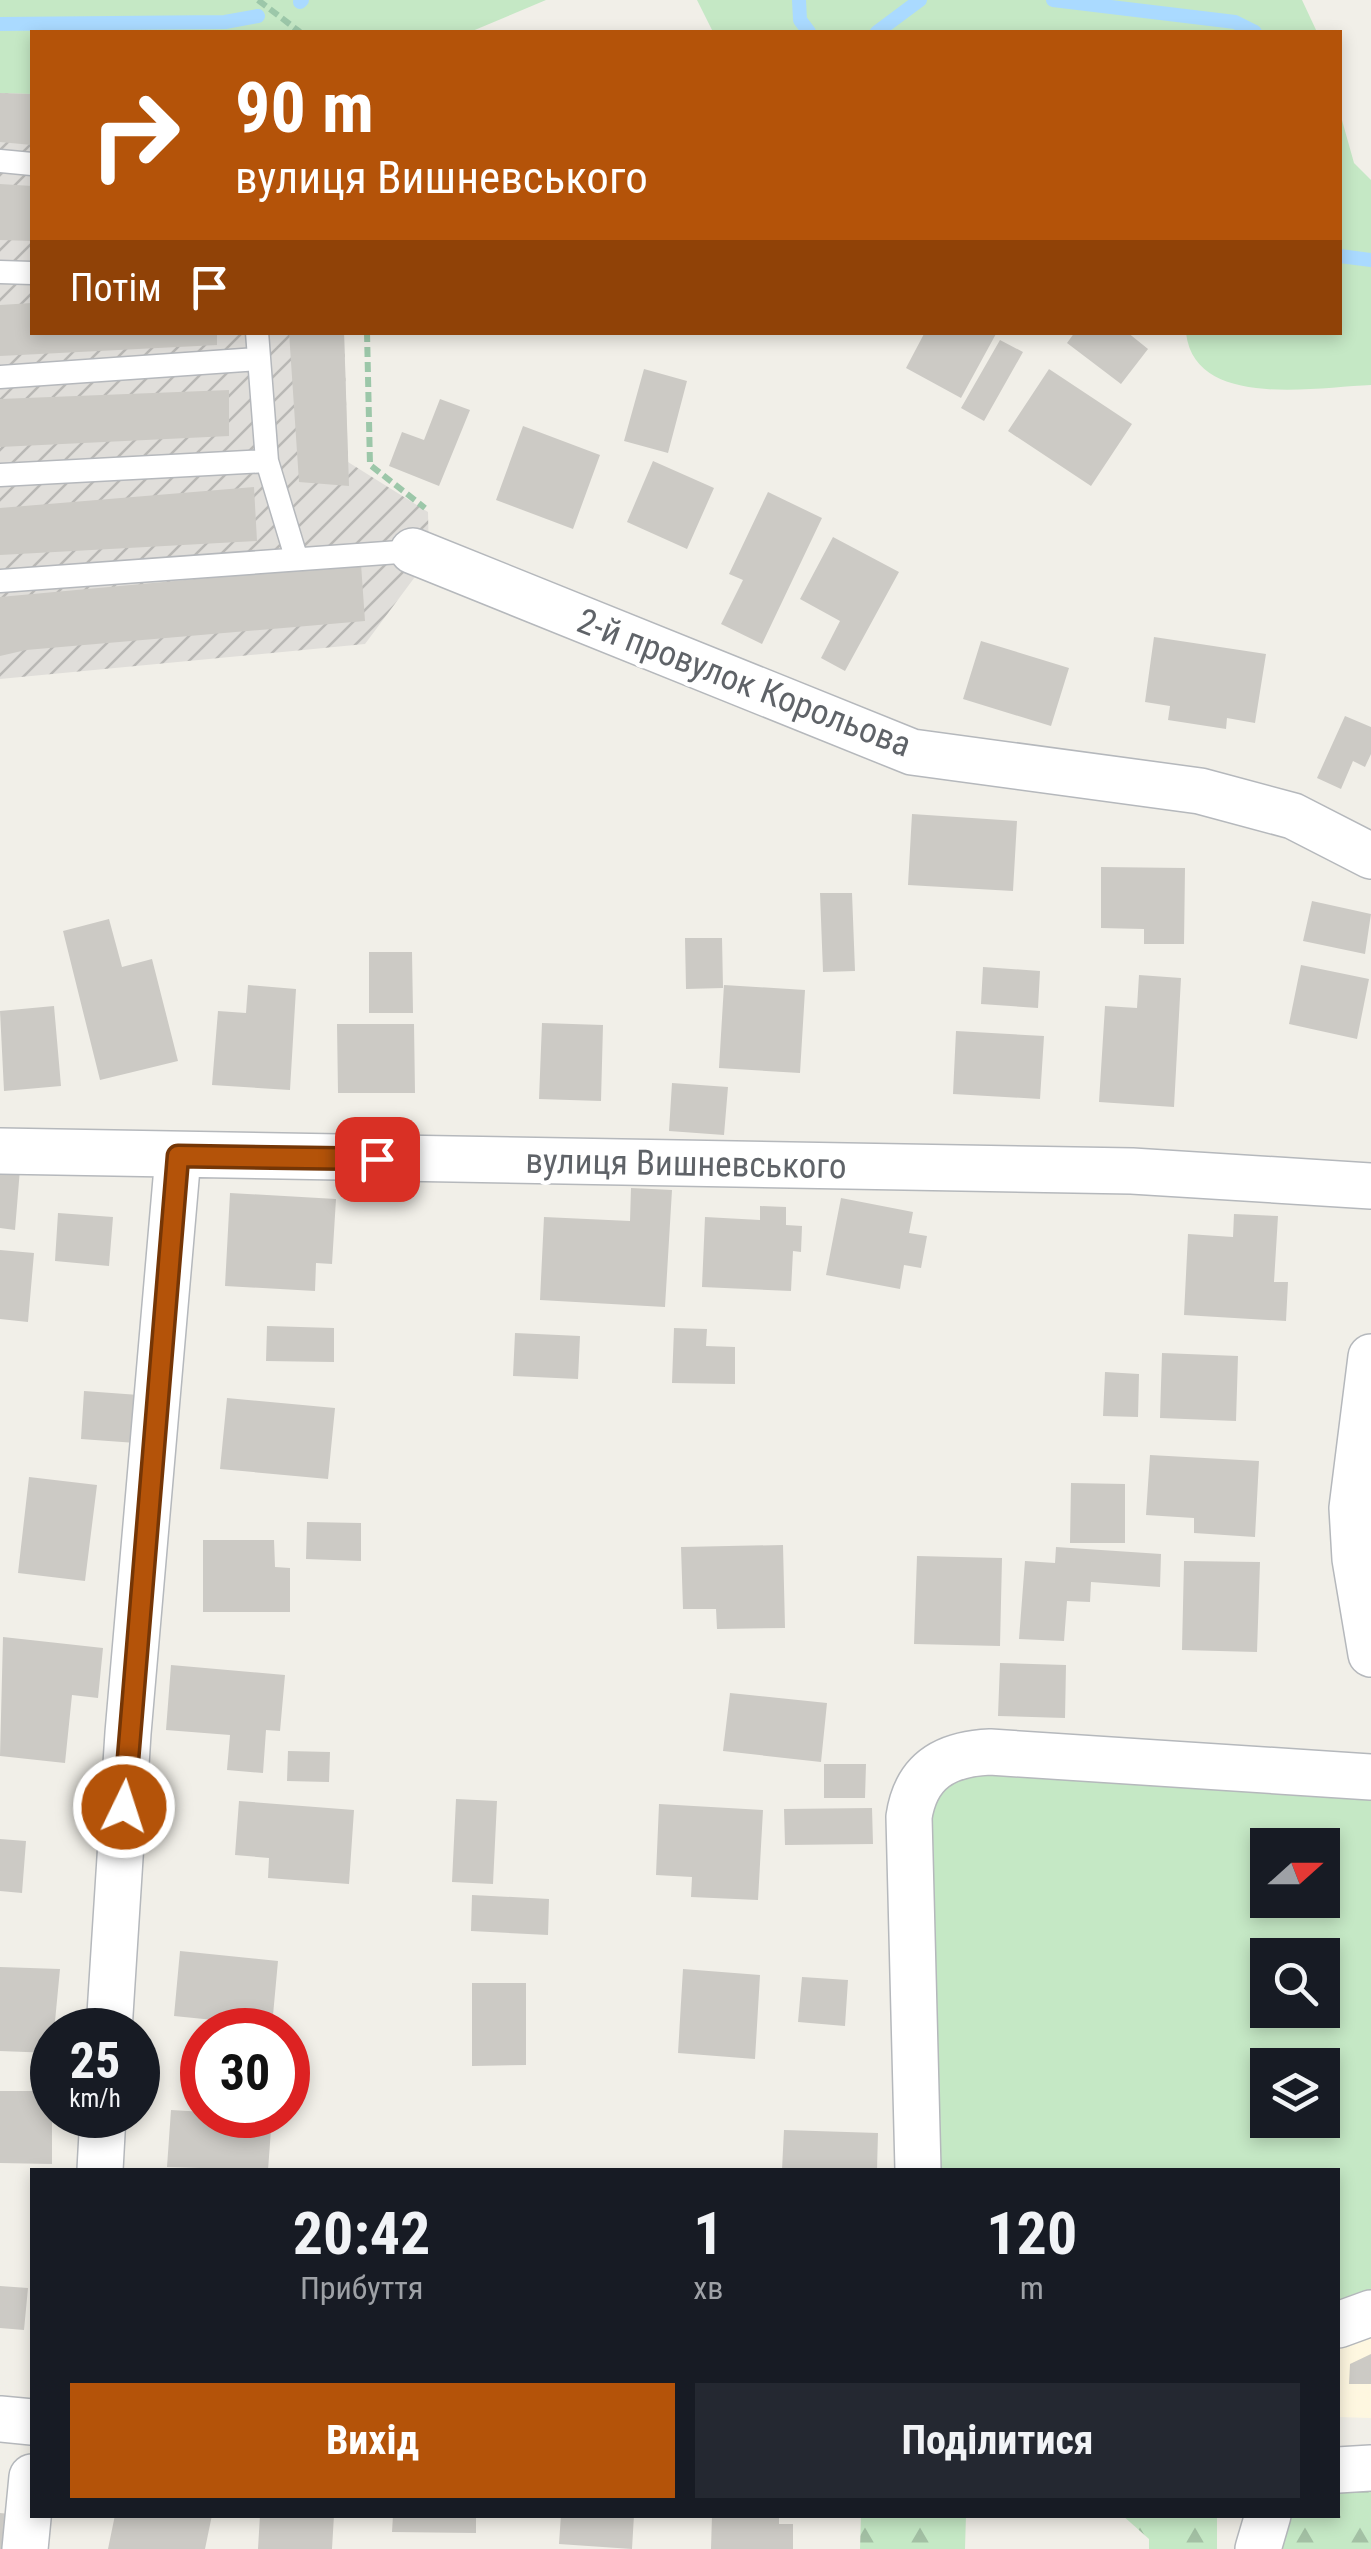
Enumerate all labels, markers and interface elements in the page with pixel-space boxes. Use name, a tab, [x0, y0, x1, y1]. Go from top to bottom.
text: 90 m	[235, 67, 374, 149]
icon: right	[70, 70, 200, 200]
text: вулиця Вишневського	[235, 151, 648, 204]
icon: arrive	[182, 260, 237, 315]
text: Потім	[70, 266, 162, 310]
street label: 2-й провулок Корольова	[571, 600, 917, 766]
pin	[335, 1117, 420, 1202]
icon: arrive	[350, 1132, 405, 1187]
street label: вулиця Вишневського	[525, 1141, 847, 1187]
position arrow	[72, 1755, 176, 1859]
north arrow	[1250, 1828, 1340, 1918]
map controls	[1250, 1828, 1340, 2138]
button: search	[1250, 1938, 1340, 2028]
speed limit sign: 30	[180, 2008, 310, 2138]
text: 25	[70, 2032, 120, 2090]
button: layers	[1250, 2048, 1340, 2138]
text: km/h	[69, 2084, 121, 2113]
text: 20:42	[293, 2198, 430, 2269]
text: 1	[693, 2198, 724, 2269]
text: 120	[986, 2198, 1077, 2269]
text: Прибуття	[300, 2269, 423, 2307]
text: хв	[693, 2269, 723, 2307]
text: m	[1020, 2269, 1044, 2307]
button: Вихід	[70, 2383, 675, 2498]
button: Поділитися	[695, 2383, 1300, 2498]

